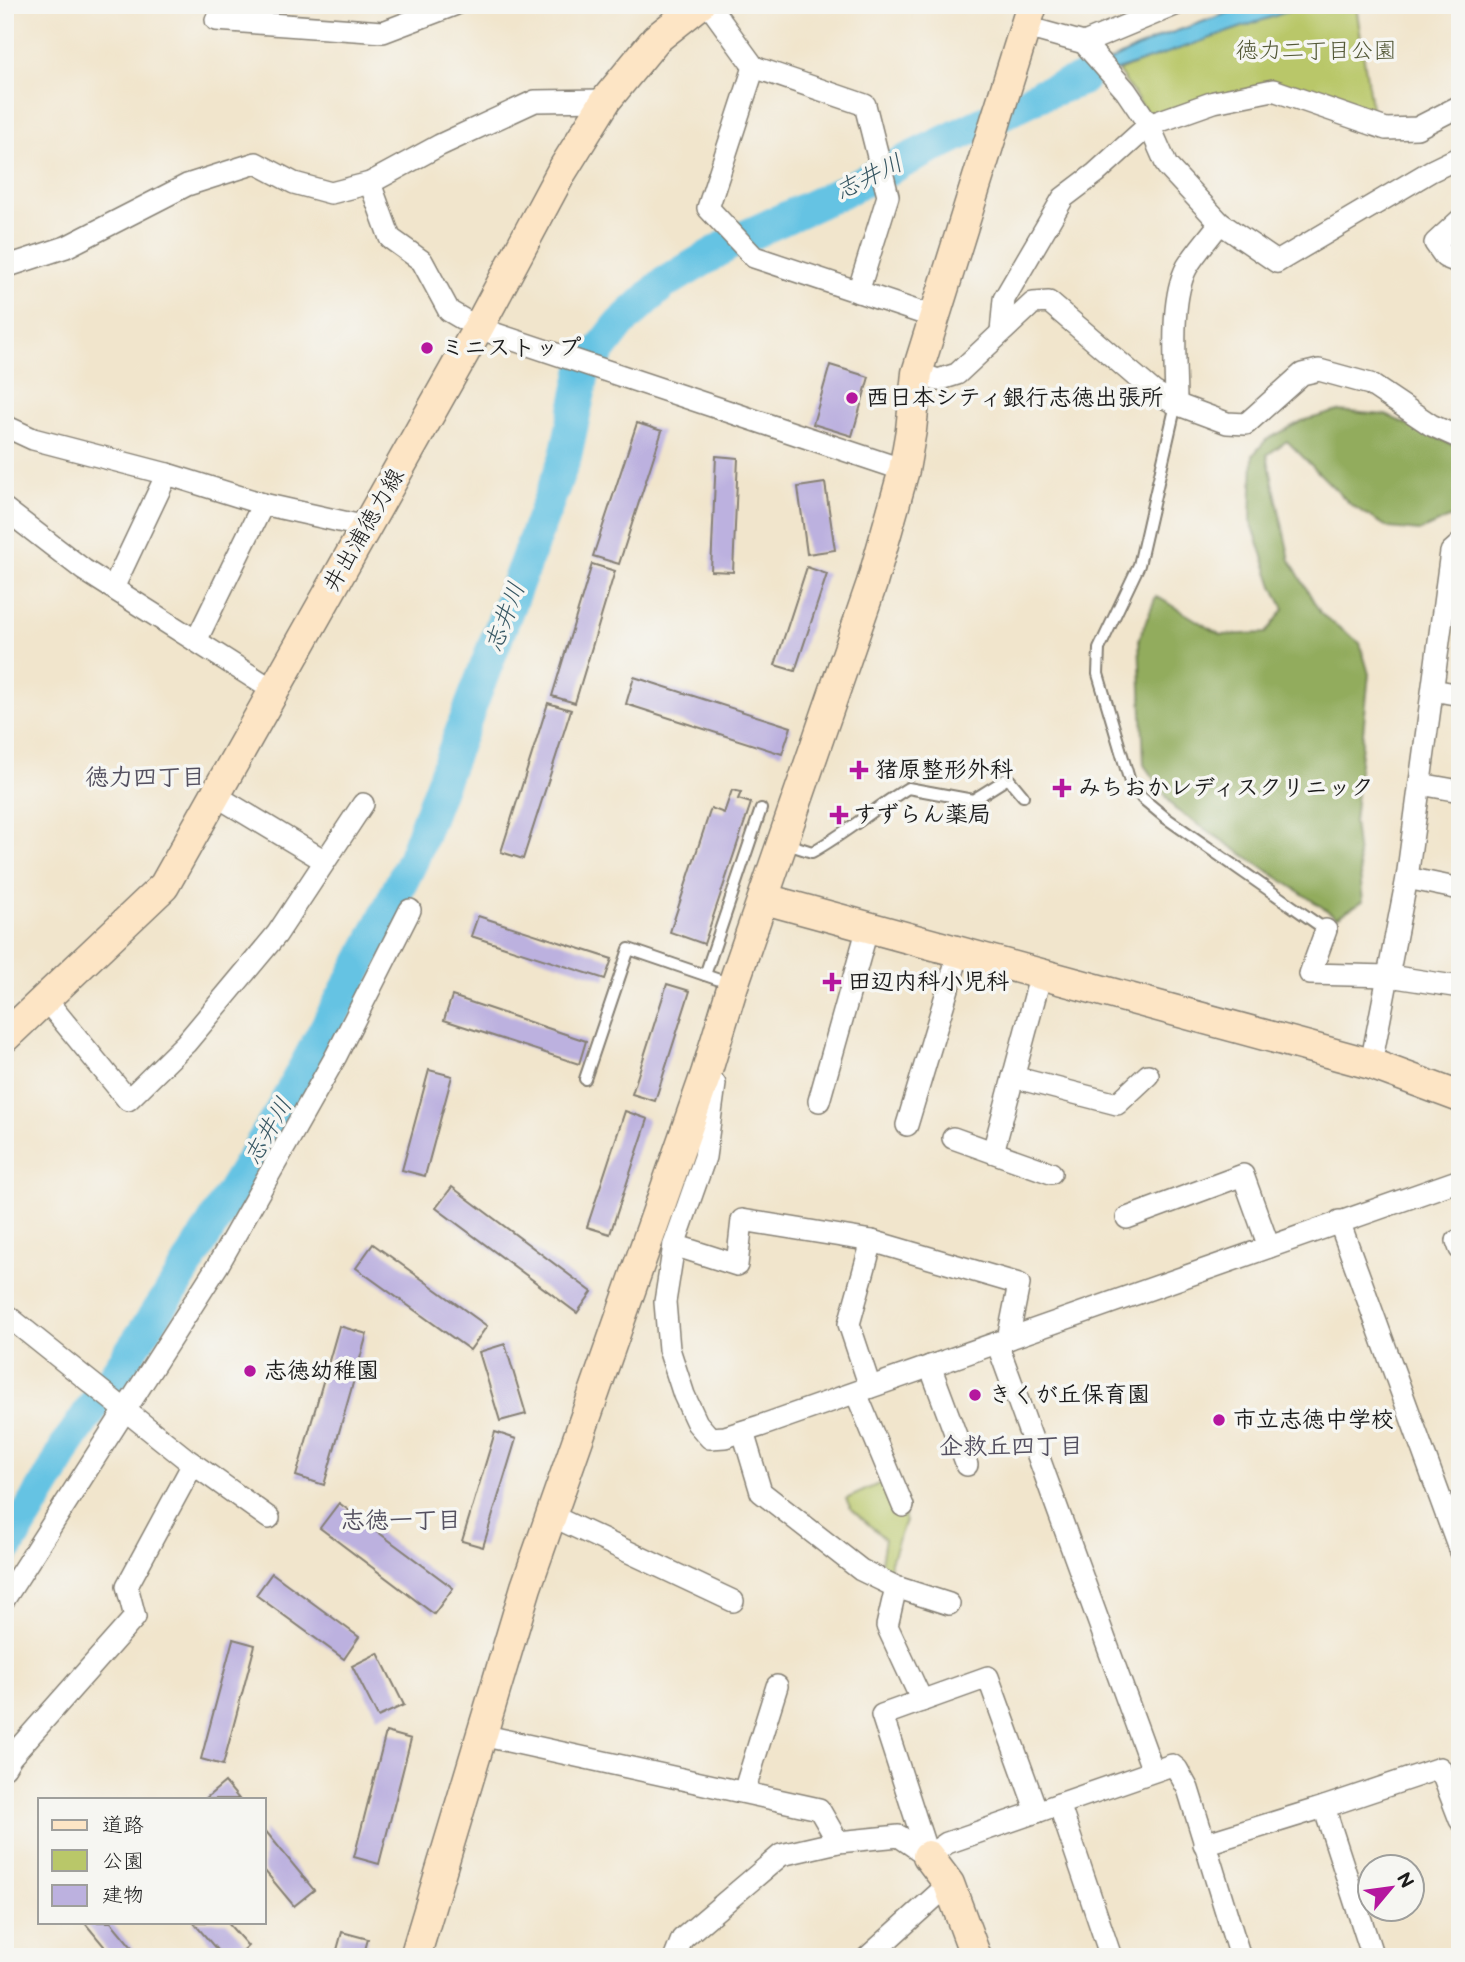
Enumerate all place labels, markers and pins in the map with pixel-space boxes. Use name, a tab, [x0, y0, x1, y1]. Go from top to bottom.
place label: ミニストップ	[441, 334, 581, 362]
marker: ミニストップ	[419, 340, 435, 356]
place label: 西日本シティ銀行志徳出張所	[866, 384, 1164, 412]
marker: 西日本シティ銀行志徳出張所	[844, 390, 860, 406]
place label: 猪原整形外科	[875, 756, 1013, 784]
marker: 猪原整形外科	[849, 760, 869, 780]
place label: みちおかレディスクリニック	[1078, 774, 1374, 802]
marker: みちおかレディスクリニック	[1052, 778, 1072, 798]
place label: すずらん薬局	[853, 801, 991, 829]
marker: すずらん薬局	[831, 807, 847, 823]
place label: 田辺内科小児科	[848, 968, 1009, 996]
marker: 田辺内科小児科	[822, 972, 842, 992]
place label: 志徳幼稚園	[264, 1357, 379, 1385]
marker: 志徳幼稚園	[242, 1363, 258, 1379]
place label: きくが丘保育園	[989, 1381, 1150, 1409]
marker: きくが丘保育園	[967, 1387, 983, 1403]
place label: 市立志徳中学校	[1233, 1406, 1394, 1434]
marker: 市立志徳中学校	[1211, 1412, 1227, 1428]

